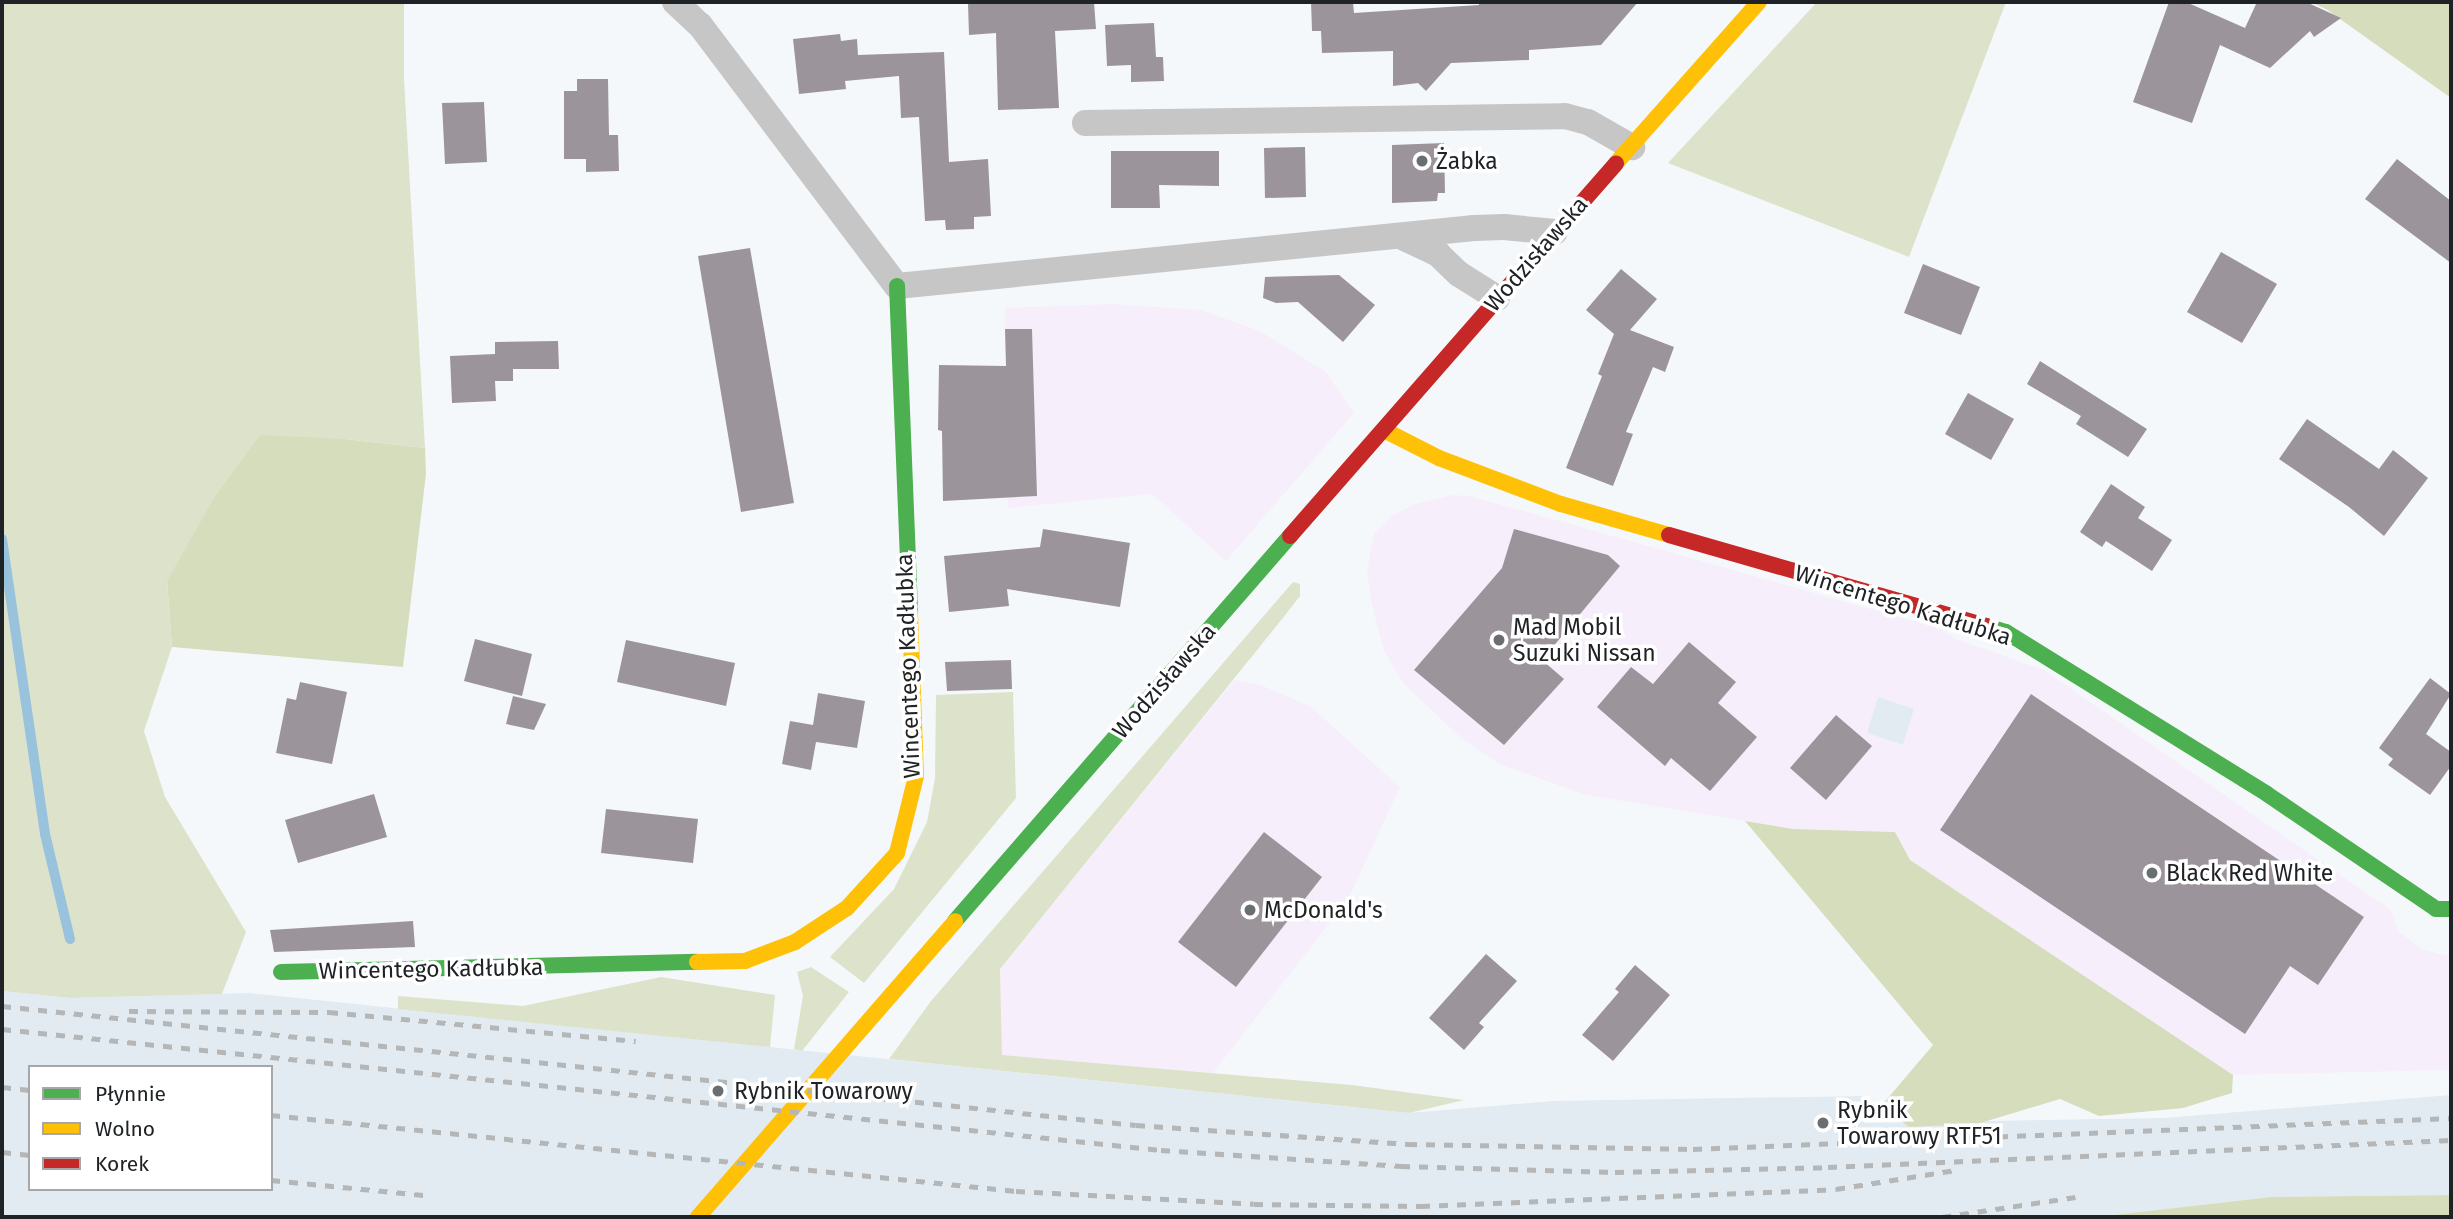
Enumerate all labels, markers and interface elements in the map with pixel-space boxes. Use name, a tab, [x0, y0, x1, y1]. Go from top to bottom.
place label: Żabka	[1436, 147, 1498, 175]
marker: Żabka	[1414, 153, 1430, 169]
street label: Wodzisławska	[1479, 191, 1593, 317]
street label: Wincentego Kadłubka	[890, 553, 926, 779]
street label: Wincentego Kadłubka	[1791, 559, 2015, 651]
place label: Mad Mobil Suzuki Nissan	[1513, 613, 1656, 667]
street label: Wodzisławska	[1107, 618, 1221, 744]
marker: Mad Mobil Suzuki Nissan	[1491, 632, 1507, 648]
place label: Black Red White	[2166, 859, 2333, 887]
marker: Black Red White	[2144, 865, 2160, 881]
place label: McDonald's	[1264, 896, 1383, 924]
marker: McDonald's	[1242, 902, 1258, 918]
street label: Wincentego Kadłubka	[318, 953, 544, 985]
legend	[28, 1065, 273, 1191]
place label: Rybnik Towarowy	[734, 1077, 913, 1105]
text: Płynnie	[95, 1081, 166, 1107]
marker: Rybnik Towarowy	[708, 1081, 728, 1101]
place label: Rybnik Towarowy RTF51	[1837, 1096, 2002, 1150]
marker: Rybnik Towarowy RTF51	[1815, 1115, 1831, 1131]
text: Wolno	[95, 1116, 155, 1142]
text: Korek	[95, 1151, 149, 1177]

